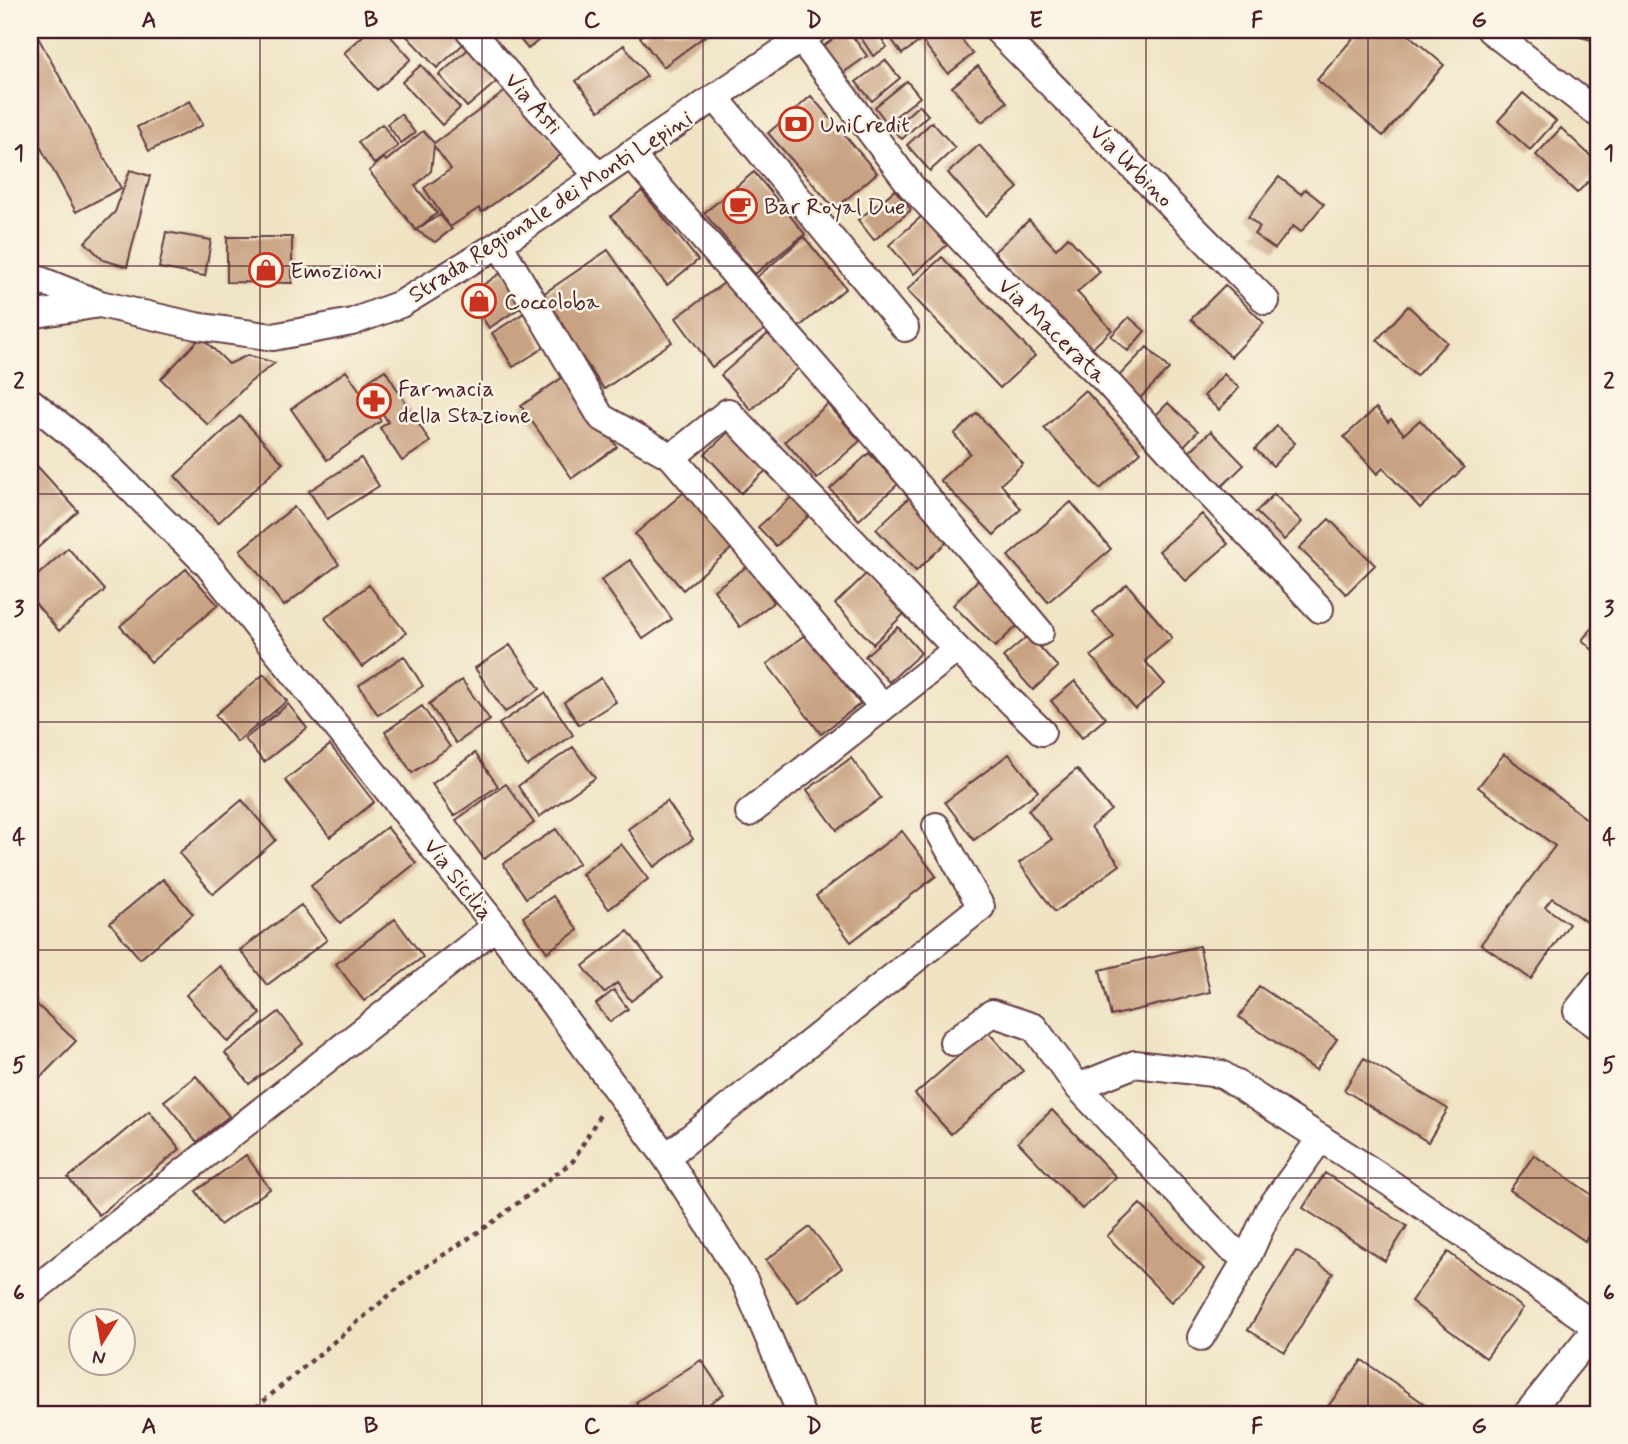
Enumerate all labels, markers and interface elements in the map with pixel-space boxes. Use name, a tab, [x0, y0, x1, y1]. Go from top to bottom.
text: A	[141, 6, 157, 36]
text: B	[364, 6, 379, 36]
text: C	[584, 6, 601, 36]
text: D	[806, 6, 822, 36]
text: E	[1029, 6, 1043, 36]
text: F	[1251, 6, 1263, 36]
text: G	[1471, 6, 1487, 36]
street label: Via Asti	[497, 67, 568, 142]
street label: Strada Regionale dei Monti Lepini	[403, 104, 700, 313]
bank icon: UniCredit	[777, 105, 815, 143]
place label: UniCredit	[820, 111, 910, 141]
street label: Via Urbino	[1082, 118, 1179, 215]
text: 1	[14, 139, 24, 169]
text: 1	[1604, 139, 1614, 169]
cafe icon: Bar Royal Due	[721, 187, 759, 225]
place label: Bar Royal Due	[764, 193, 905, 223]
shop icon: Emozioni	[247, 251, 285, 289]
place label: Emozioni	[290, 257, 382, 287]
street label: Via Macerata	[991, 272, 1113, 391]
shop icon: Coccoloba	[460, 282, 498, 320]
place label: Coccoloba	[504, 288, 600, 318]
text: 2	[13, 367, 25, 397]
text: 2	[1603, 367, 1615, 397]
place label: Farmacia della Stazione	[398, 375, 531, 431]
pharmacy icon: Farmacia della Stazione	[355, 382, 393, 420]
text: 3	[14, 595, 25, 625]
text: 3	[1604, 595, 1615, 625]
text: 4	[12, 823, 26, 853]
text: 4	[1602, 823, 1616, 853]
street label: Via Sicilia	[416, 833, 499, 928]
text: 5	[12, 1051, 26, 1081]
text: 5	[1602, 1051, 1616, 1081]
text: 6	[13, 1279, 25, 1309]
text: 6	[1603, 1279, 1615, 1309]
north arrow	[66, 1308, 136, 1378]
text: N	[90, 1344, 108, 1371]
text: A	[141, 1412, 157, 1442]
text: B	[364, 1412, 379, 1442]
text: C	[584, 1412, 601, 1442]
text: D	[806, 1412, 822, 1442]
text: E	[1029, 1412, 1043, 1442]
text: F	[1251, 1412, 1263, 1442]
text: G	[1471, 1412, 1487, 1442]

